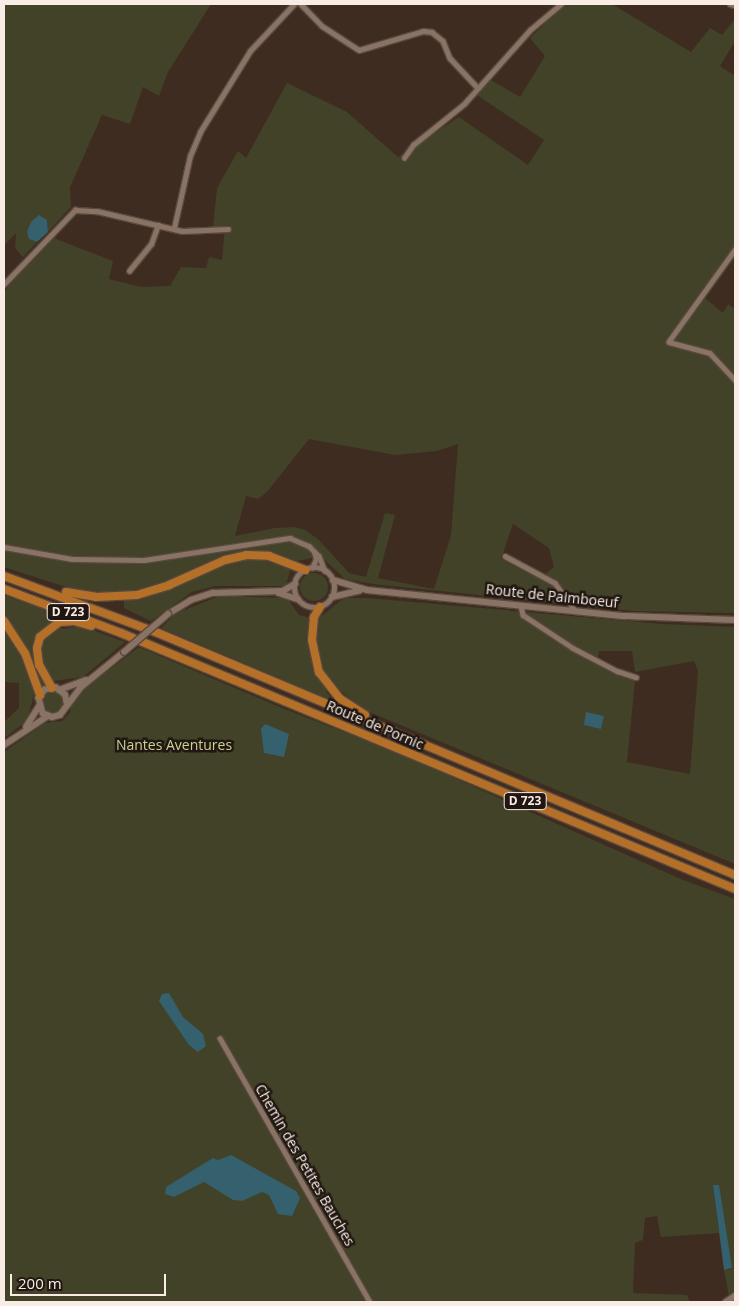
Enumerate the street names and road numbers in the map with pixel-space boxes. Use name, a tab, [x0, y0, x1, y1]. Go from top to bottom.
street label: Route de Paimboeuf	[485, 581, 619, 611]
road number: D 723	[46, 602, 90, 622]
street label: Route de Pornic	[324, 697, 426, 753]
road number: D 723	[502, 791, 548, 810]
street label: Chemin des Petites Bauches	[252, 1081, 358, 1249]

